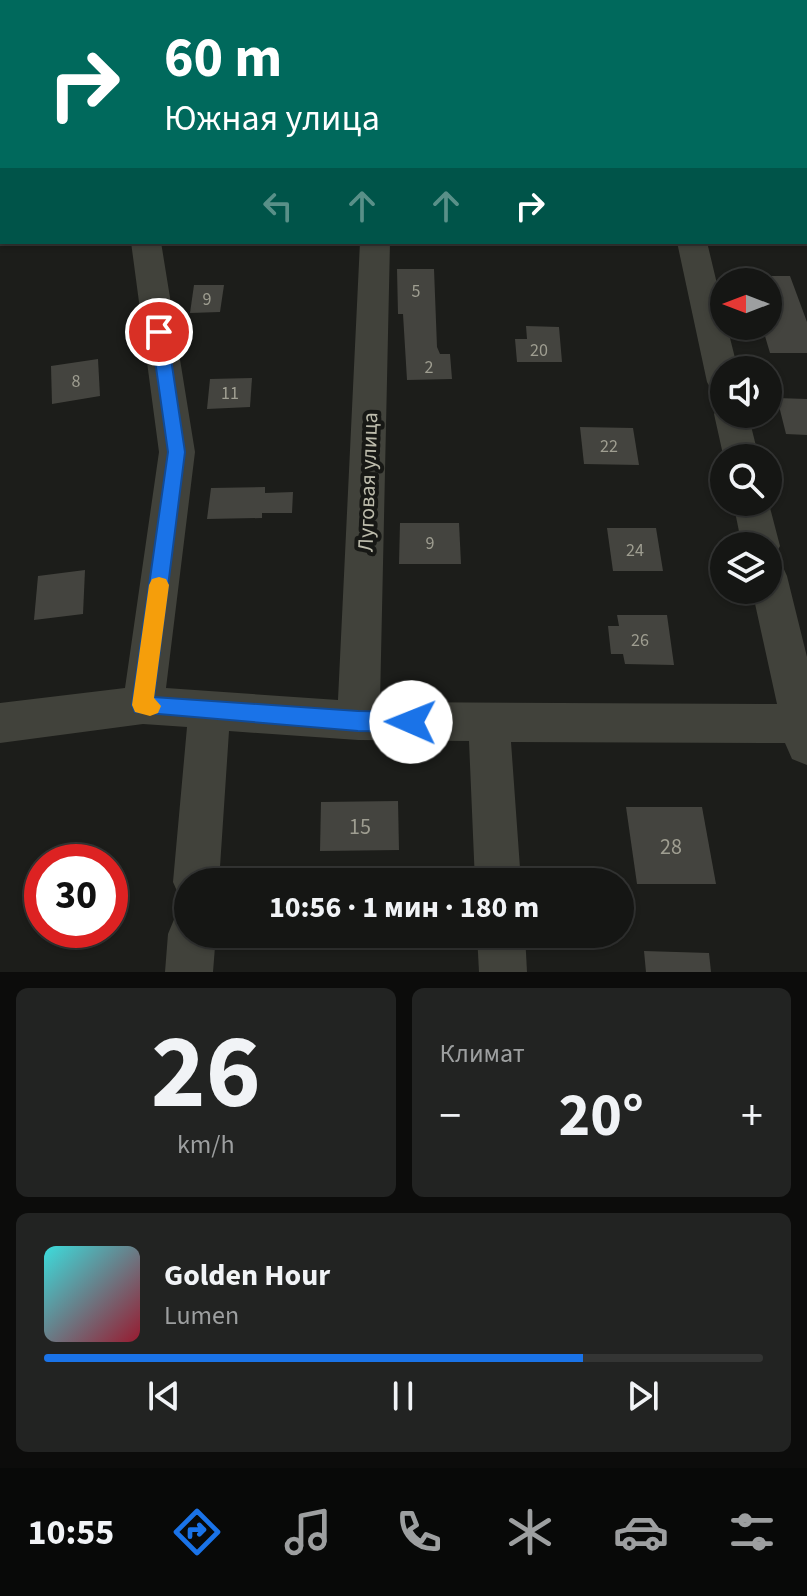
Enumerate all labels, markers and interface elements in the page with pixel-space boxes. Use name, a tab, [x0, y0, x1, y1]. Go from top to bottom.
text: 60 m	[164, 19, 282, 98]
icon: right	[32, 32, 136, 136]
text: Южная улица	[164, 93, 380, 144]
icon: left	[256, 184, 300, 228]
icon: ahead	[340, 184, 384, 228]
icon: ahead	[424, 184, 468, 228]
icon: right	[508, 184, 552, 228]
north arrow	[710, 268, 782, 340]
map controls	[710, 268, 782, 604]
house number: 5	[412, 279, 421, 304]
house number: 9	[203, 287, 212, 312]
pin	[125, 298, 193, 366]
icon: arrive	[137, 310, 181, 354]
house number: 20	[530, 338, 548, 363]
house number: 2	[425, 355, 434, 380]
button: sound	[710, 356, 782, 428]
house number: 8	[72, 369, 81, 394]
house number: 11	[221, 381, 239, 406]
street label: Луговая улица	[350, 412, 386, 552]
house number: 22	[600, 434, 618, 459]
button: search	[710, 444, 782, 516]
house number: 9	[426, 531, 435, 556]
button: layers	[710, 532, 782, 604]
house number: 24	[626, 538, 644, 563]
house number: 26	[631, 628, 649, 653]
position arrow	[369, 680, 453, 764]
house number: 15	[349, 811, 371, 843]
house number: 28	[660, 831, 682, 863]
speed limit sign: 30	[24, 844, 128, 948]
text: 10:56 · 1 мин · 180 m	[269, 886, 539, 929]
text: 26	[151, 1000, 261, 1148]
text: Климат	[440, 1035, 525, 1072]
text: 20°	[559, 1074, 644, 1159]
text: −	[440, 1085, 461, 1148]
text: +	[741, 1085, 763, 1148]
text: km/h	[177, 1126, 235, 1163]
text: Golden Hour	[164, 1254, 330, 1297]
text: Lumen	[164, 1297, 239, 1334]
icon: previous	[142, 1374, 186, 1418]
icon: pause	[381, 1374, 425, 1418]
icon: next	[621, 1374, 665, 1418]
icon: directions	[169, 1504, 225, 1560]
icon: music	[280, 1504, 336, 1560]
icon: phone	[391, 1504, 447, 1560]
icon: climate	[502, 1504, 558, 1560]
icon: car	[613, 1504, 669, 1560]
icon: filters	[724, 1504, 780, 1560]
text: 10:55	[27, 1507, 114, 1558]

